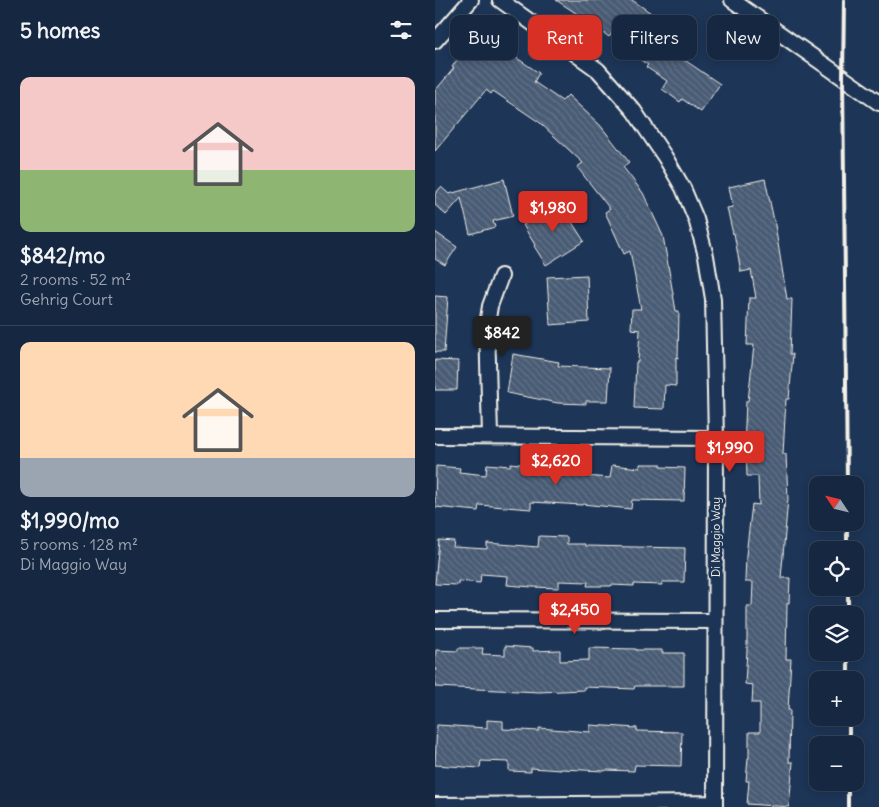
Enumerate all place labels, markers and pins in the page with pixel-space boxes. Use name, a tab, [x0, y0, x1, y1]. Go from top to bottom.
pin: $1,980	[512, 190, 594, 233]
pin: $842	[472, 316, 532, 358]
pin: $1,990	[689, 430, 771, 473]
pin: $2,620	[515, 444, 597, 486]
pin: $2,450	[534, 592, 616, 635]

